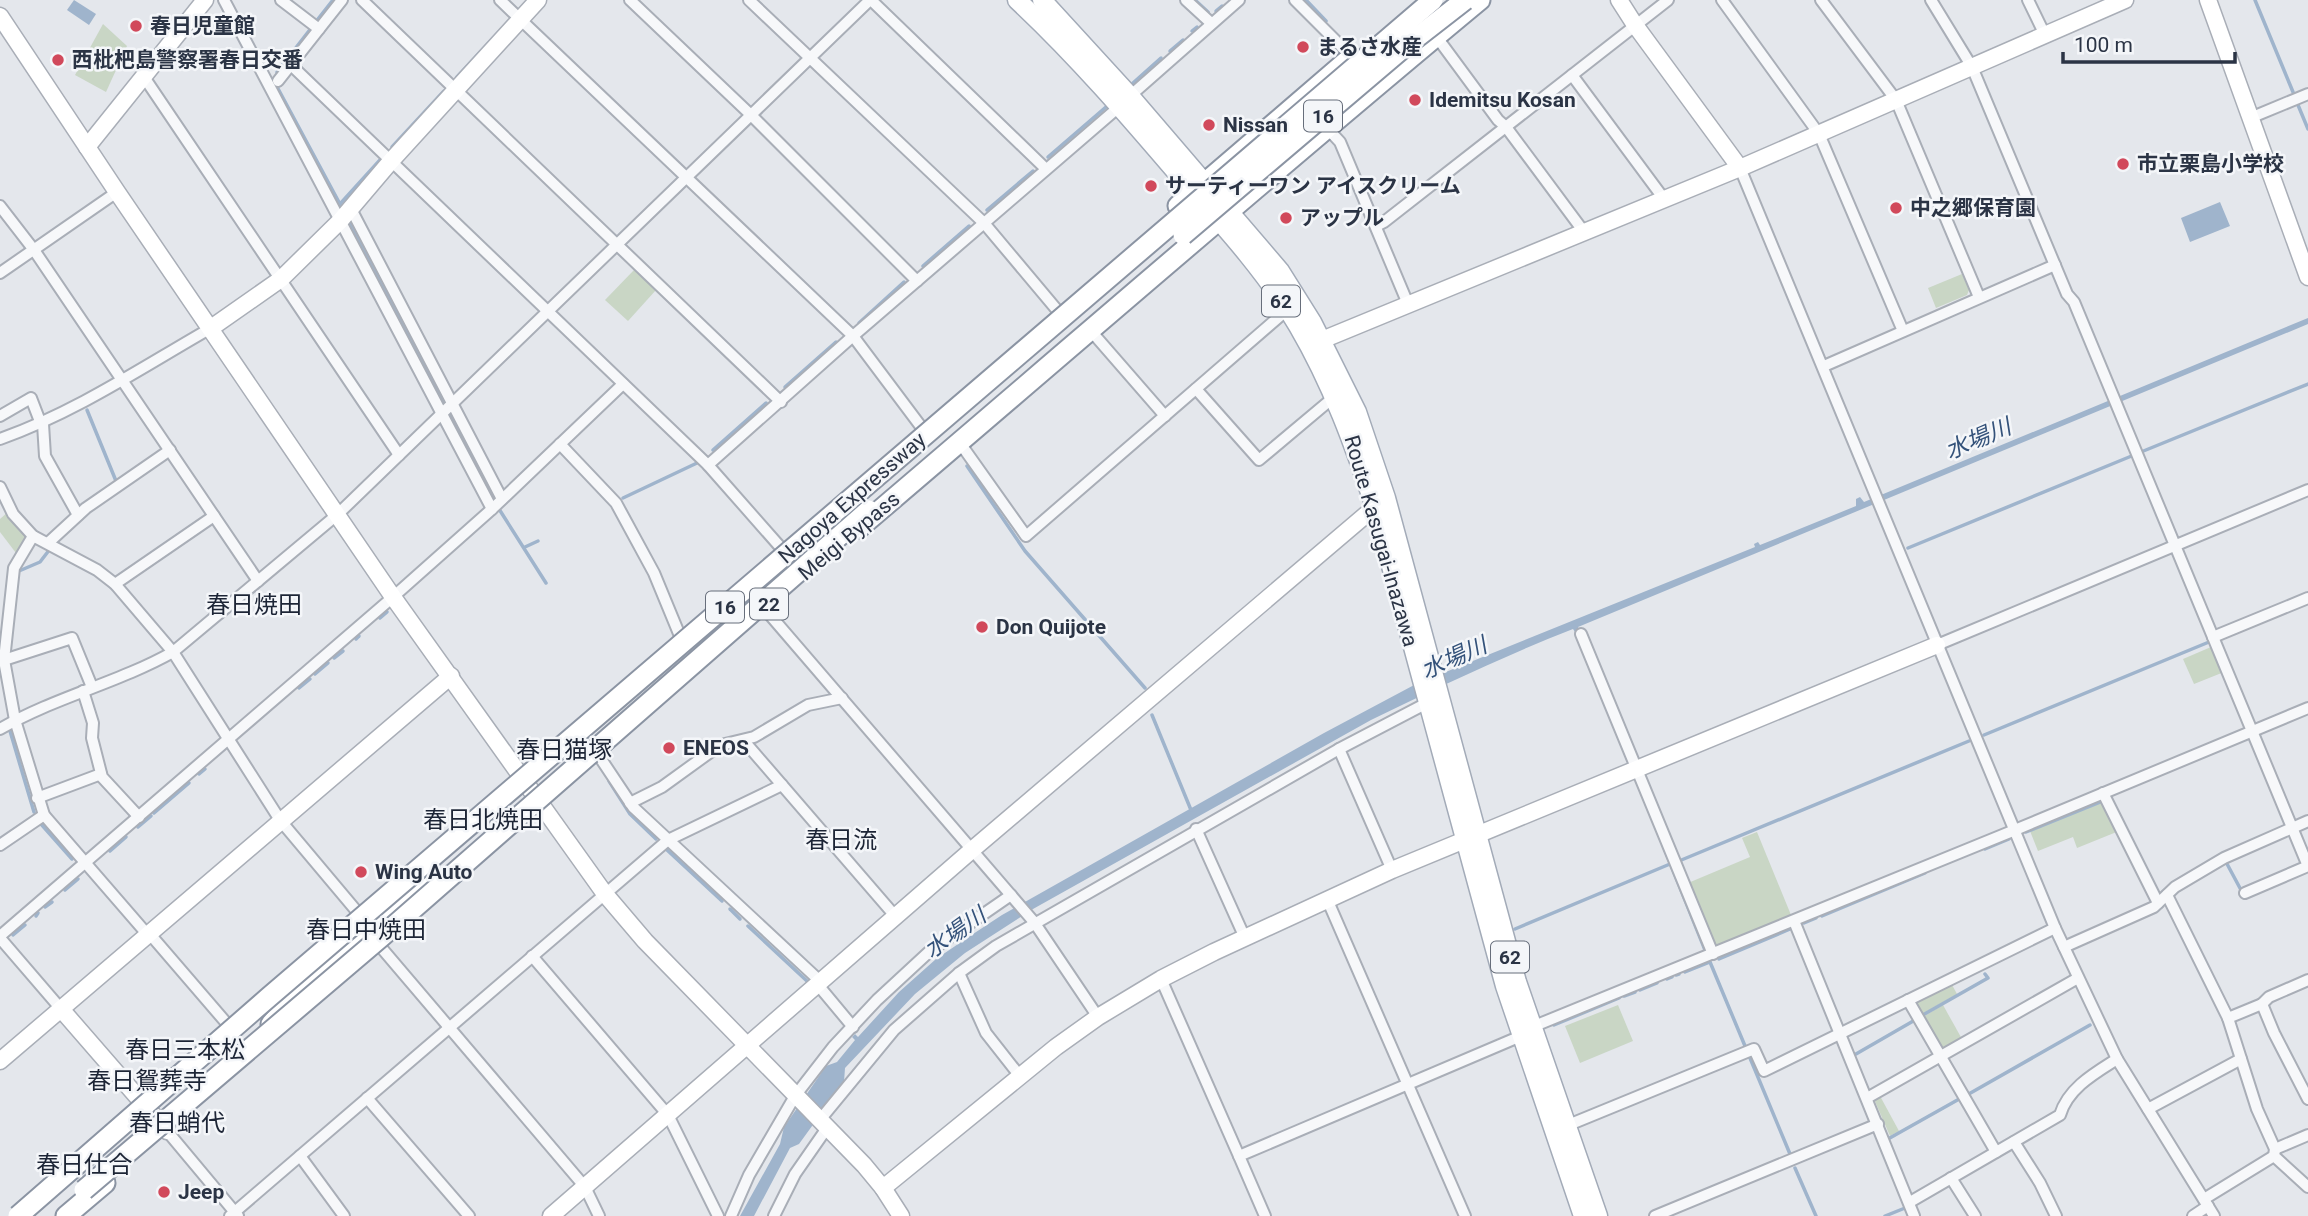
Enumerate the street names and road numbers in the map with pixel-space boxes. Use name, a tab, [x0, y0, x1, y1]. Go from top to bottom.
road number: 16	[1304, 100, 1342, 132]
road number: 62	[1262, 286, 1300, 316]
street label: Nagoya Expressway	[773, 427, 931, 569]
street label: Route Kasugai-Inazawa	[1339, 433, 1423, 649]
street label: Meigi Bypass	[794, 487, 904, 585]
road number: 22	[750, 589, 788, 620]
road number: 16	[706, 592, 744, 622]
road number: 62	[1491, 942, 1529, 973]

